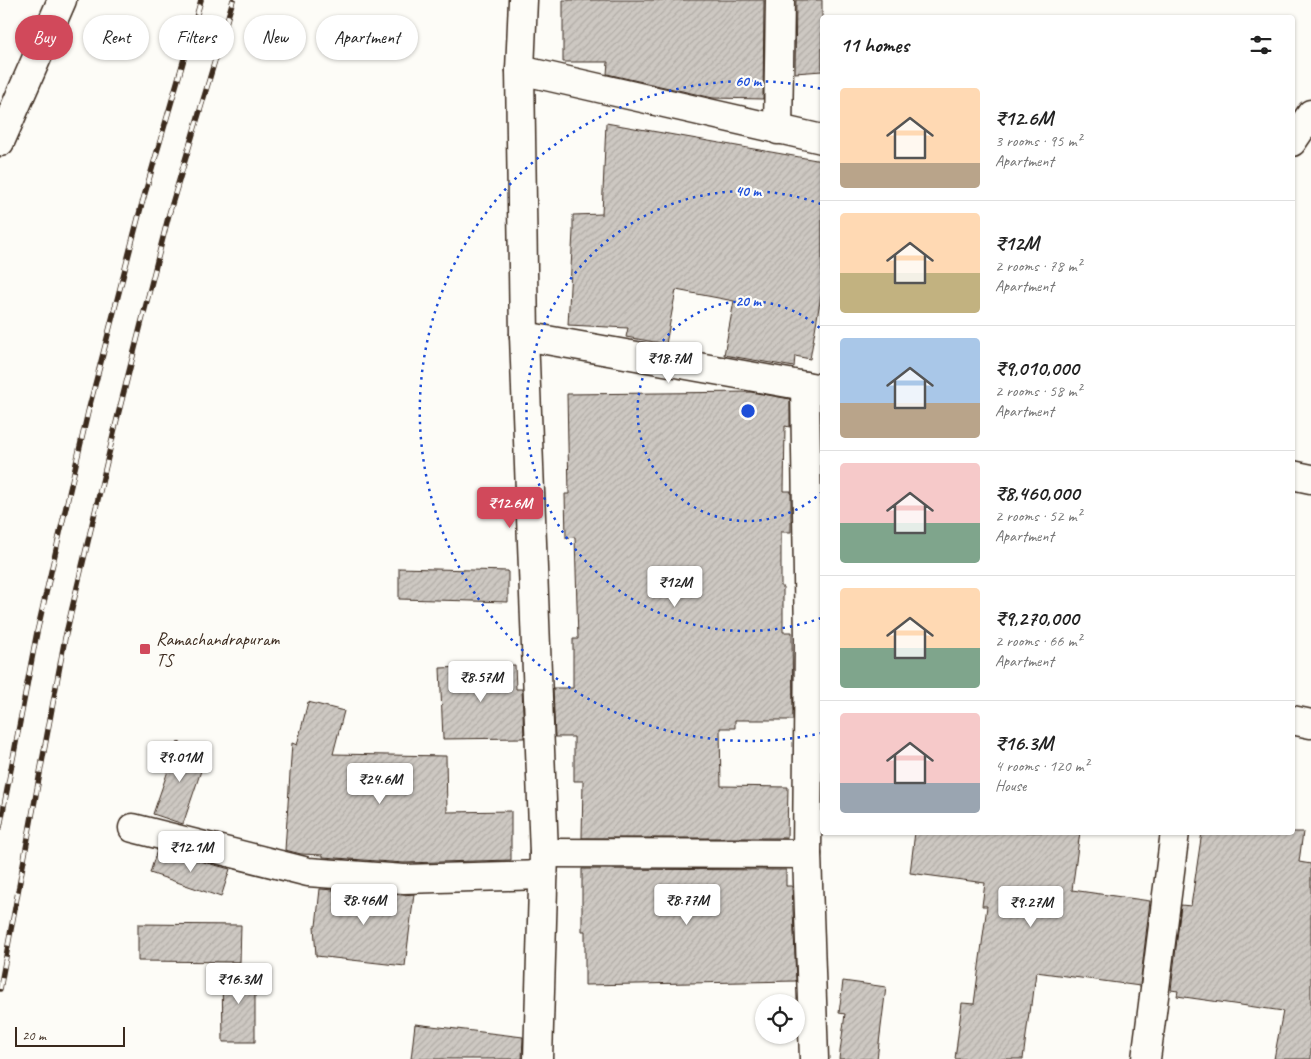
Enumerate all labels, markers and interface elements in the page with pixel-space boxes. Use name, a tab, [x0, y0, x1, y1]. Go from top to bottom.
chip: Buy	[15, 15, 73, 60]
chip: Rent	[83, 15, 149, 60]
chip: Filters	[159, 15, 234, 60]
chip: New	[244, 15, 306, 60]
chip: Apartment	[316, 15, 418, 60]
icon: filters	[1247, 31, 1275, 59]
text: 11 homes	[840, 32, 909, 58]
text: 60 m	[735, 72, 762, 91]
text: ₹12.6M	[995, 105, 1053, 131]
icon: home	[880, 108, 940, 168]
text: 3 rooms · 95 m²	[995, 131, 1081, 151]
text: Apartment	[995, 151, 1054, 171]
text: 40 m	[735, 182, 762, 201]
text: ₹12M	[995, 230, 1039, 256]
icon: home	[880, 233, 940, 293]
text: 2 rooms · 78 m²	[995, 256, 1081, 276]
text: Apartment	[995, 276, 1054, 296]
text: 20 m	[735, 292, 762, 311]
pin: ₹18.7M	[628, 342, 710, 384]
text: ₹18.7M	[647, 348, 691, 368]
text: ₹9,010,000	[995, 355, 1079, 381]
icon: home	[880, 358, 940, 418]
text: 2 rooms · 58 m²	[995, 381, 1081, 401]
text: Apartment	[995, 401, 1054, 421]
centre of rings	[739, 402, 757, 420]
text: ₹8,460,000	[995, 480, 1079, 506]
icon: home	[880, 483, 940, 543]
pin: ₹12.6M	[469, 486, 551, 529]
text: ₹12.6M	[488, 493, 532, 513]
text: 2 rooms · 52 m²	[995, 506, 1081, 526]
text: Apartment	[995, 526, 1054, 546]
pin: ₹12M	[645, 566, 705, 608]
text: ₹12M	[658, 572, 692, 592]
text: ₹9,270,000	[995, 605, 1079, 631]
icon: home	[880, 608, 940, 668]
place label: Ramachandrapuram TS	[156, 628, 280, 671]
text: 2 rooms · 66 m²	[995, 631, 1081, 651]
marker: Ramachandrapuram TS	[138, 642, 152, 656]
text: Apartment	[995, 651, 1054, 671]
pin: ₹8.57M	[440, 660, 522, 703]
text: ₹8.57M	[459, 667, 503, 687]
text: ₹16.3M	[995, 730, 1053, 756]
icon: home	[880, 733, 940, 793]
pin: ₹9.01M	[139, 740, 221, 783]
text: ₹9.01M	[158, 747, 202, 767]
text: 4 rooms · 120 m²	[995, 756, 1089, 776]
pin: ₹24.6M	[339, 762, 421, 805]
text: ₹24.6M	[358, 769, 402, 789]
text: House	[995, 776, 1026, 796]
pin: ₹12.1M	[150, 830, 232, 873]
text: ₹12.1M	[169, 837, 213, 857]
pin: ₹8.46M	[323, 884, 405, 926]
pin: ₹8.77M	[646, 884, 728, 926]
pin: ₹9.27M	[990, 886, 1072, 928]
text: ₹8.46M	[342, 890, 386, 910]
text: ₹8.77M	[665, 890, 709, 910]
text: ₹9.27M	[1009, 892, 1053, 912]
pin: ₹16.3M	[198, 962, 280, 1005]
text: ₹16.3M	[217, 969, 261, 989]
map controls	[755, 994, 805, 1044]
button: locate	[755, 994, 805, 1044]
scale bar	[15, 1024, 125, 1047]
text: 20 m	[22, 1027, 46, 1044]

